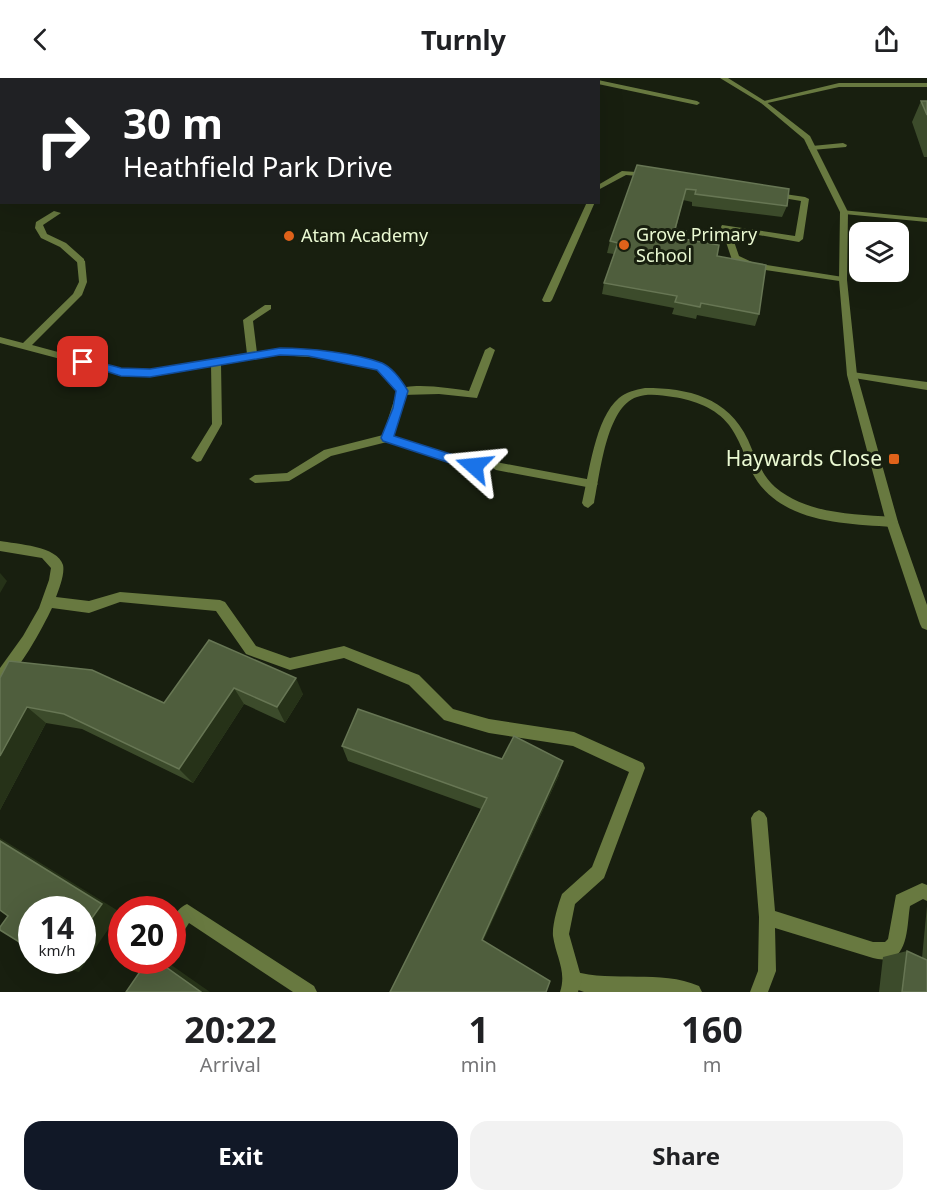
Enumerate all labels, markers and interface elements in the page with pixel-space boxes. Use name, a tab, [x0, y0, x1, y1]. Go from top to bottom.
text: Turnly	[421, 21, 506, 58]
icon: back	[24, 23, 57, 56]
icon: share	[870, 23, 903, 56]
text: 30 m	[123, 94, 223, 151]
icon: right	[24, 102, 102, 180]
text: Heathfield Park Drive	[123, 148, 393, 185]
place label: Grove Primary School	[636, 222, 758, 267]
map controls	[849, 222, 909, 282]
button: layers	[849, 222, 909, 282]
place label: Atam Academy	[301, 223, 429, 247]
marker: Atam Academy	[282, 229, 296, 243]
marker: Grove Primary School	[617, 238, 631, 252]
pin	[57, 336, 108, 387]
icon: arrive	[66, 345, 99, 378]
position arrow	[442, 434, 506, 498]
place label: Haywards Close	[726, 444, 882, 472]
marker: Haywards Close	[887, 452, 901, 466]
speed limit sign: 20	[108, 896, 186, 974]
text: 14	[40, 907, 74, 948]
text: km/h	[39, 940, 75, 960]
text: 20:22	[184, 1005, 277, 1054]
text: 1	[469, 1005, 489, 1054]
text: 160	[681, 1005, 743, 1054]
text: Arrival	[200, 1051, 261, 1078]
text: min	[461, 1051, 497, 1078]
text: m	[703, 1051, 721, 1078]
button: Exit	[24, 1121, 458, 1190]
button: Share	[470, 1121, 903, 1190]

